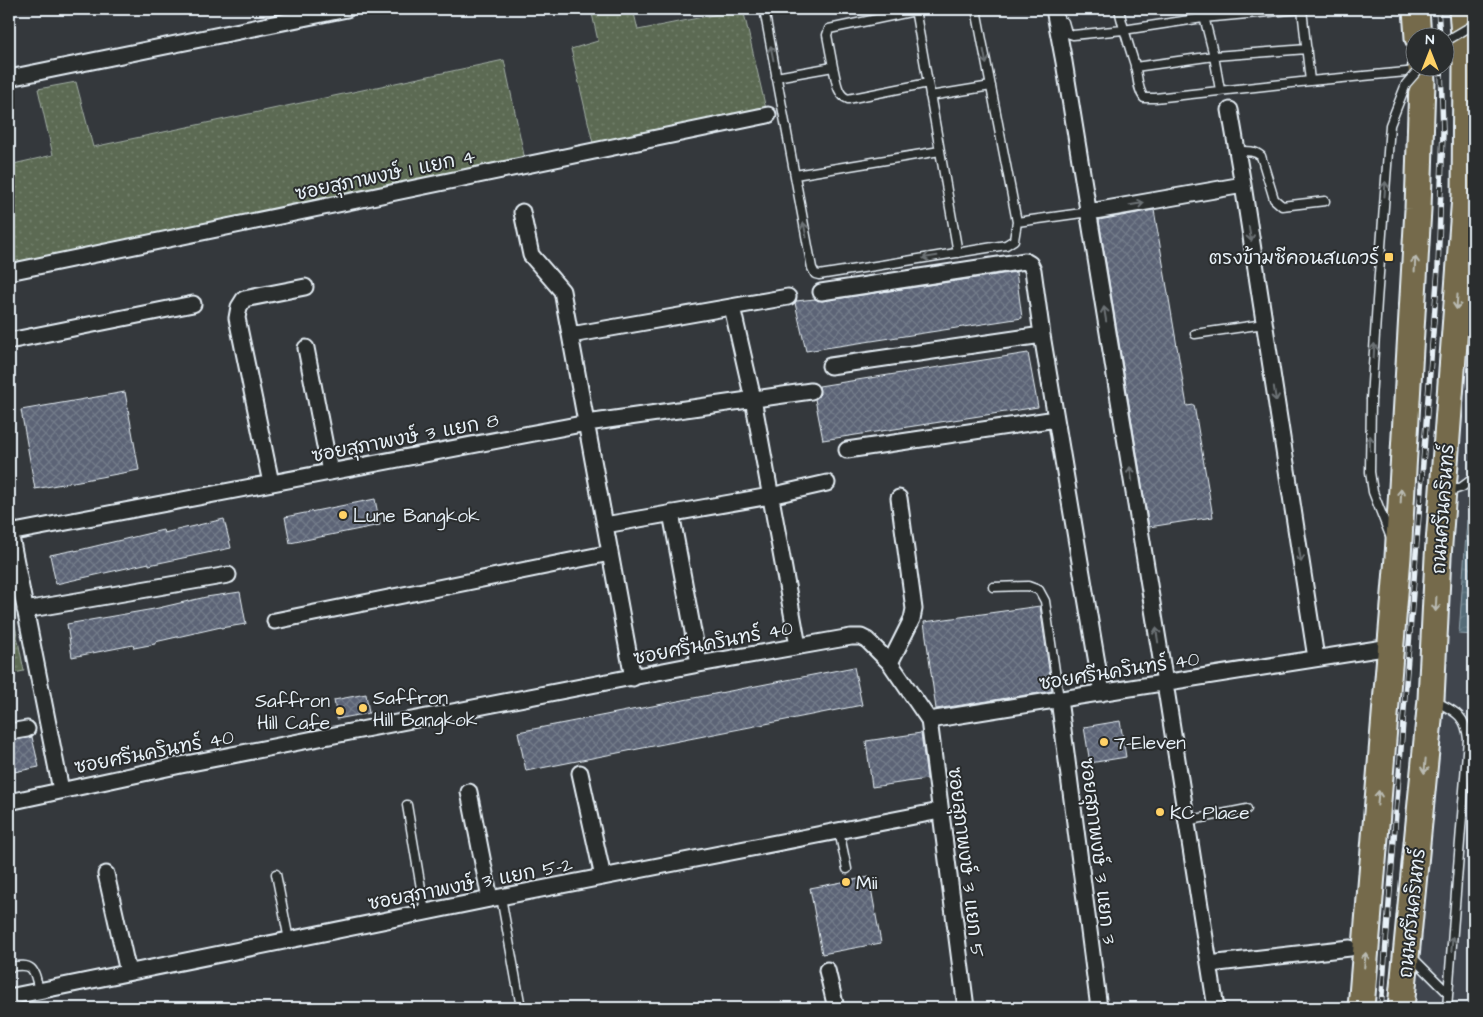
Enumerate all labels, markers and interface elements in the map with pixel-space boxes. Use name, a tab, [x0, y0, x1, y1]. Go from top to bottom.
north arrow	[1406, 28, 1456, 78]
text: N	[1426, 30, 1435, 50]
one-way arrow	[766, 45, 776, 61]
one-way arrow	[981, 48, 990, 64]
street label: ซอยสุภาพงษ์ 1 แยก 4	[293, 143, 478, 208]
one-way arrow	[1380, 181, 1390, 197]
one-way arrow	[1128, 198, 1144, 208]
one-way arrow	[800, 222, 809, 238]
one-way arrow	[1246, 225, 1256, 241]
place label: ตรงข้ามซีคอนสแควร์	[1209, 245, 1380, 272]
marker: ตรงข้ามซีคอนสแควร์	[1383, 251, 1395, 263]
one-way arrow	[923, 253, 939, 263]
one-way arrow	[1410, 256, 1419, 272]
one-way arrow	[1453, 294, 1462, 310]
one-way arrow	[1100, 306, 1110, 322]
one-way arrow	[1370, 343, 1379, 359]
one-way arrow	[1270, 386, 1280, 402]
street label: ซอยสุภาพงษ์ 3 แยก 8	[309, 407, 501, 470]
one-way arrow	[1366, 435, 1375, 451]
street label: ถนนศรีนครินทร์	[1425, 442, 1462, 575]
one-way arrow	[1126, 467, 1136, 483]
one-way arrow	[1397, 488, 1406, 504]
place label: Lune Bangkok	[353, 503, 480, 531]
marker: Lune Bangkok	[337, 509, 349, 521]
one-way arrow	[1295, 547, 1305, 563]
one-way arrow	[1431, 596, 1440, 612]
street label: ซอยศรีนครินทร์ 40	[631, 615, 795, 672]
one-way arrow	[1151, 627, 1161, 643]
street label: ซอยศรีนครินทร์ 40	[1037, 645, 1201, 697]
place label: Saffron Hill Bangkok	[373, 685, 478, 735]
place label: Saffron Hill Cafe	[255, 688, 330, 737]
marker: Saffron Hill Bangkok	[357, 702, 369, 714]
marker: Saffron Hill Cafe	[334, 705, 346, 717]
street label: ซอยศรีนครินทร์ 40	[72, 724, 236, 781]
place label: 7-Eleven	[1114, 730, 1186, 757]
marker: 7-Eleven	[1098, 736, 1110, 748]
street label: ซอยสุภาพงษ์ 3 แยก 3	[1073, 757, 1122, 946]
one-way arrow	[1420, 758, 1430, 774]
street label: ซอยสุภาพงษ์ 3 แยก 5	[940, 766, 991, 959]
one-way arrow	[1374, 790, 1383, 806]
place label: KC Place	[1170, 800, 1250, 827]
marker: KC Place	[1154, 806, 1166, 818]
street label: ถนนศรีนครินทร์	[1392, 846, 1433, 979]
street label: ซอยสุภาพงษ์ 3 แยก 5-2	[366, 851, 575, 918]
place label: Mii	[856, 870, 878, 897]
marker: Mii	[840, 876, 852, 888]
one-way arrow	[1448, 937, 1457, 953]
one-way arrow	[1360, 952, 1370, 968]

